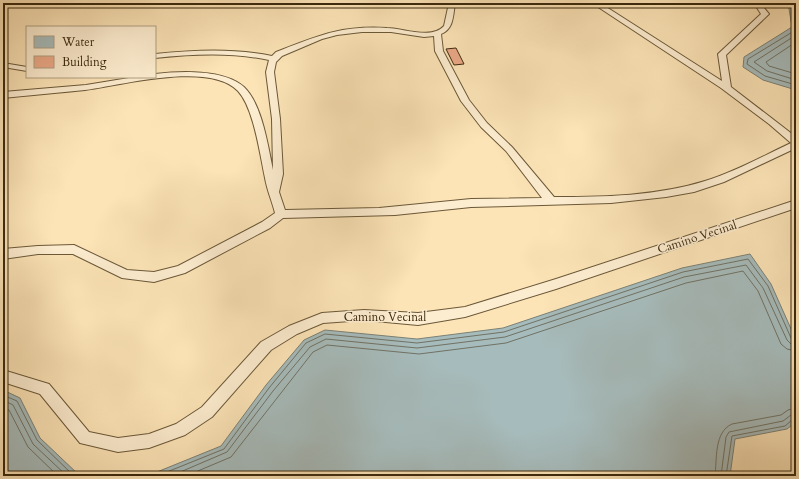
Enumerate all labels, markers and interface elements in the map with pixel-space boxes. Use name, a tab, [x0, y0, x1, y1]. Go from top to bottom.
legend	[26, 26, 156, 78]
text: Water	[61, 34, 95, 50]
text: Building	[62, 54, 107, 70]
street label: Camino Vecinal	[655, 217, 739, 257]
street label: Camino Vecinal	[344, 309, 426, 325]

